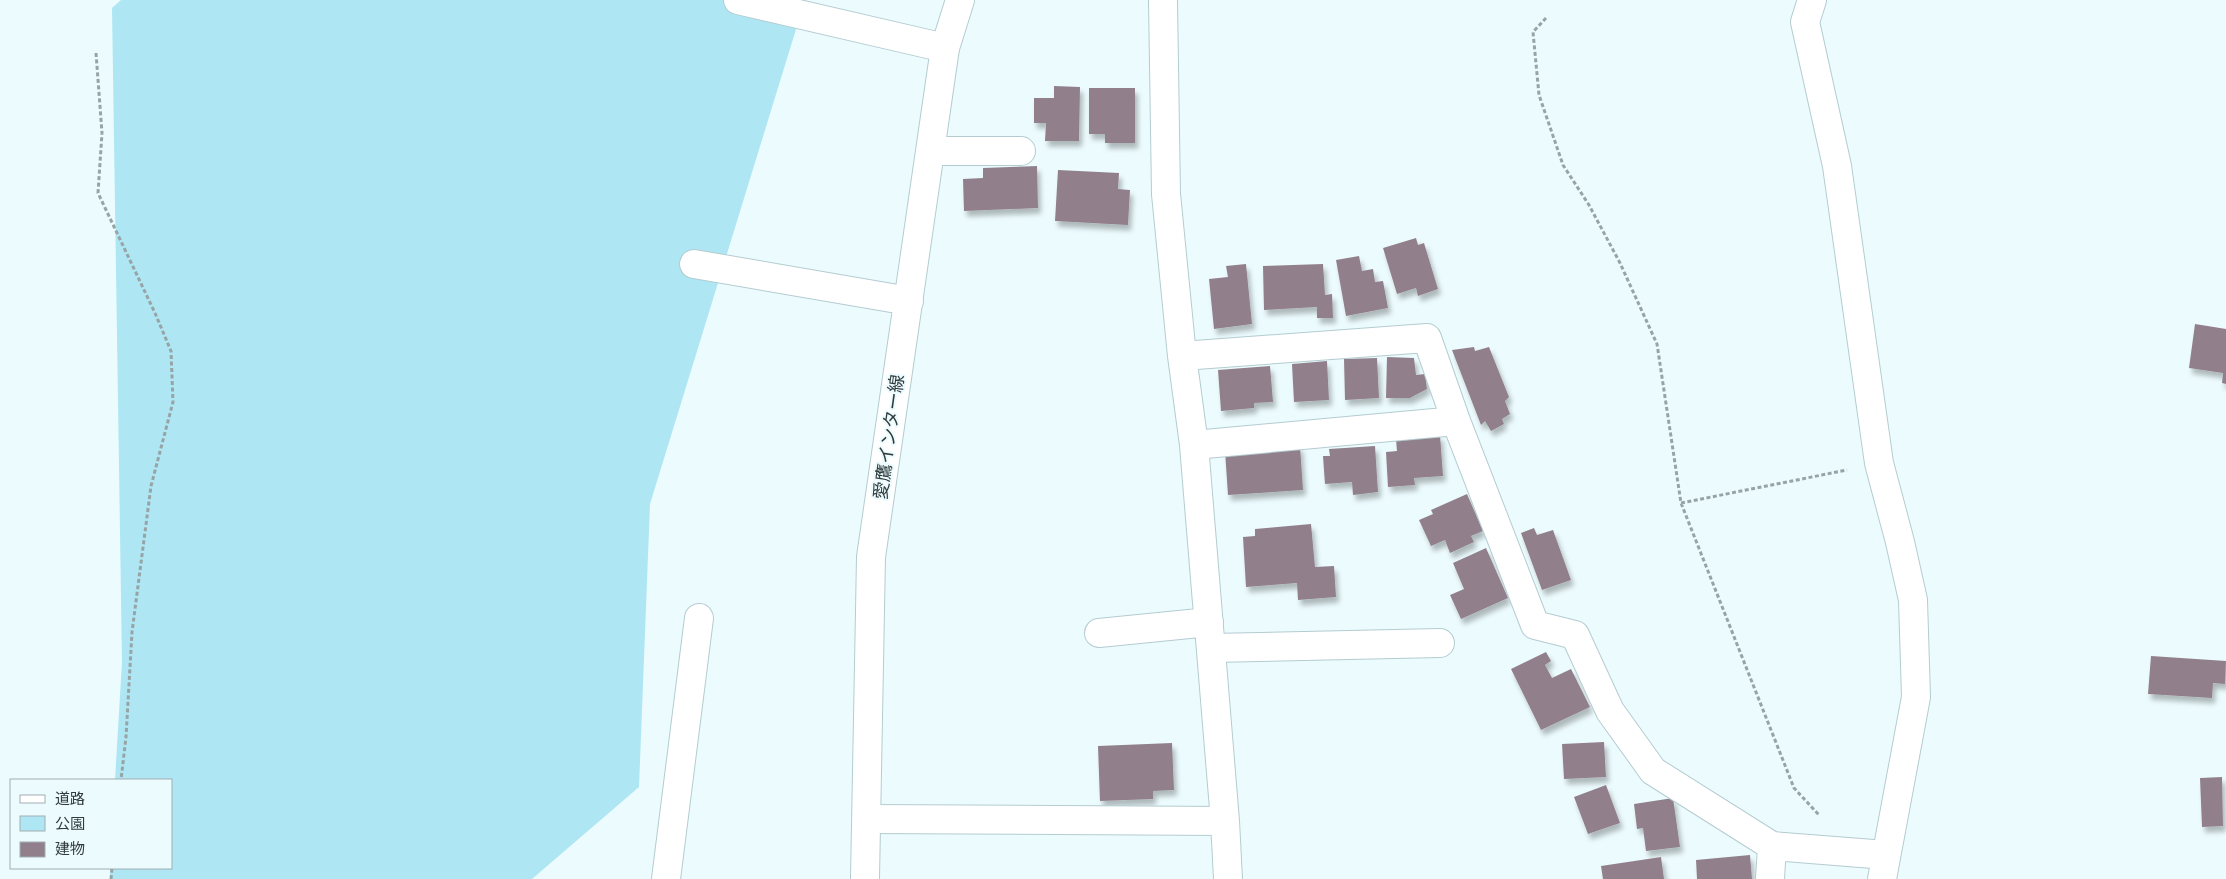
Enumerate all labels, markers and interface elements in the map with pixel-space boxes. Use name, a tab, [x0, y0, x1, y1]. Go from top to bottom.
street label: 愛鷹インター線	[869, 373, 908, 501]
legend	[10, 779, 172, 869]
text: 道路	[55, 790, 85, 808]
text: 公園	[55, 815, 85, 833]
text: 建物	[55, 840, 85, 858]

